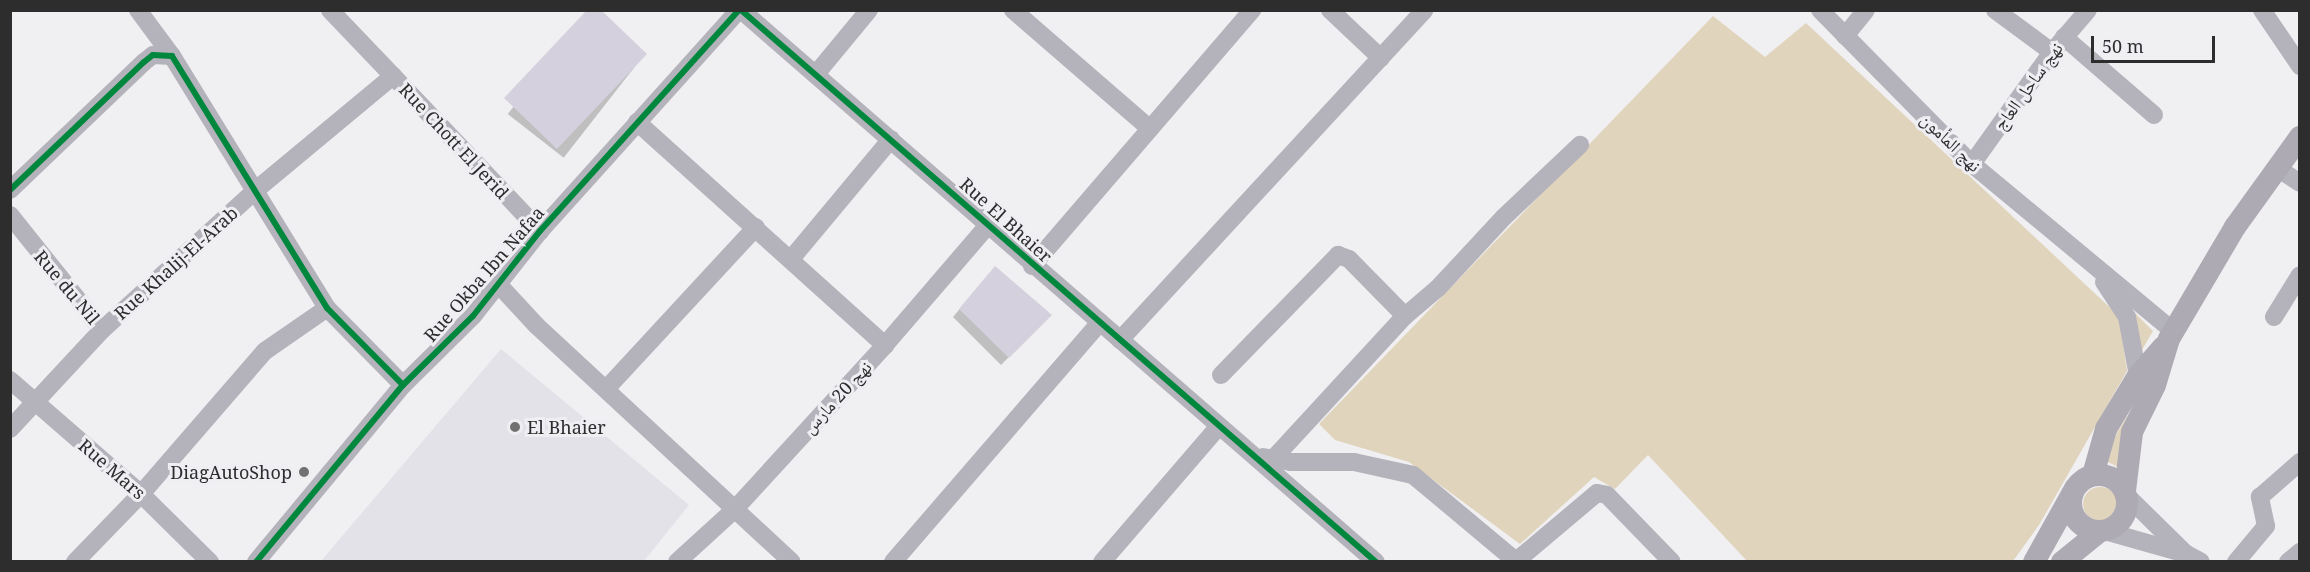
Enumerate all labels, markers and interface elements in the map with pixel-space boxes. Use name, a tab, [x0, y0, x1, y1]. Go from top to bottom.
scale bar	[2094, 24, 2218, 62]
text: 50 m	[2102, 34, 2144, 58]
street label: نهج ساحل العاج	[1989, 38, 2067, 134]
street label: Rue Chott El Jerid	[395, 79, 513, 203]
street label: نهج المأمون	[1916, 108, 1986, 176]
street label: Rue El Bhaier	[956, 173, 1056, 267]
street label: Rue Khalij-El-Arab	[110, 202, 242, 324]
street label: Rue Okba Ibn Nafaa	[419, 202, 549, 346]
street label: Rue du Nil	[30, 246, 104, 328]
street label: نهج 20 مارس	[798, 356, 876, 438]
place label: El Bhaier	[527, 416, 606, 438]
marker: El Bhaier	[508, 420, 522, 434]
street label: Rue Mars	[74, 434, 150, 504]
place label: DiagAutoShop	[170, 461, 292, 483]
marker: DiagAutoShop	[297, 465, 311, 479]

